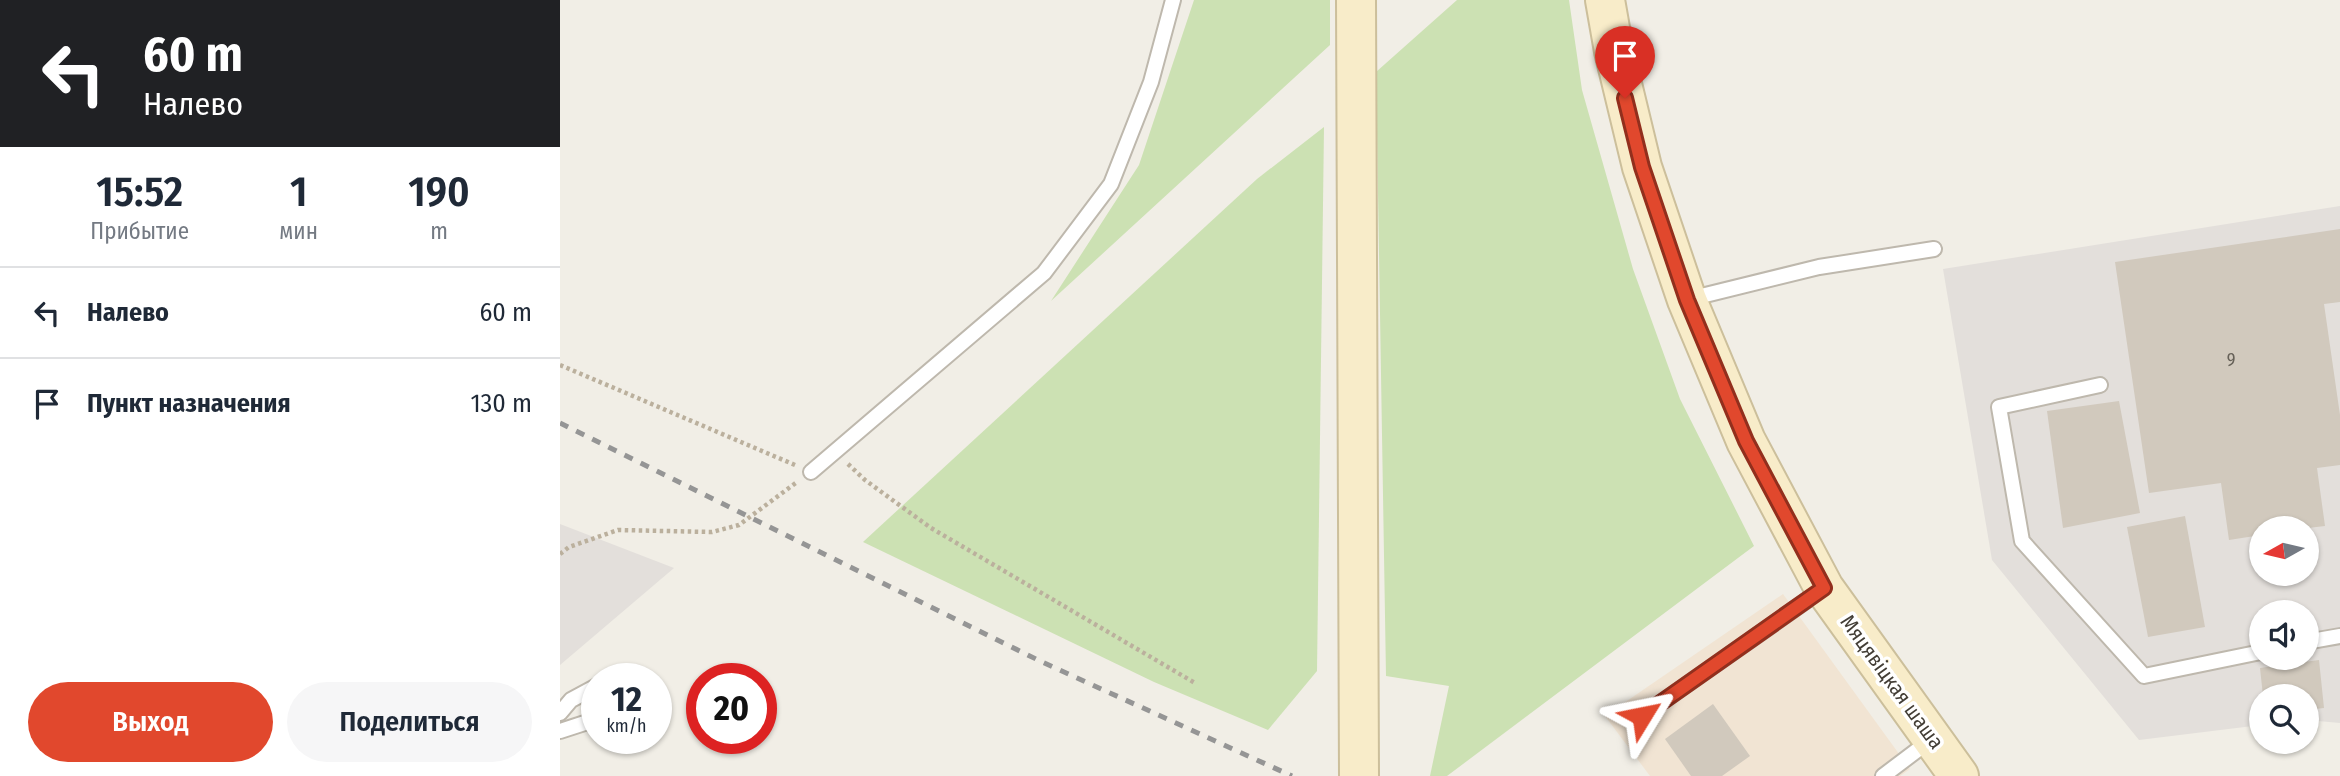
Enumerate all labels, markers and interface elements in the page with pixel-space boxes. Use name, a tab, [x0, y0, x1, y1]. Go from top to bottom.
text: 60 m	[143, 25, 243, 84]
pin	[1595, 26, 1655, 98]
icon: left	[28, 28, 119, 119]
icon: arrive	[1606, 37, 1644, 75]
text: Налево	[143, 85, 243, 123]
text: 15:52	[96, 167, 183, 217]
text: 1	[290, 167, 307, 217]
text: 190	[408, 167, 470, 217]
text: Прибытие	[90, 217, 189, 245]
text: мин	[279, 217, 318, 245]
text: m	[430, 217, 448, 245]
icon: left	[28, 294, 66, 332]
text: Налево	[87, 297, 169, 328]
text: 60 m	[479, 297, 532, 328]
house number: 9	[2227, 349, 2235, 371]
icon: arrive	[28, 385, 66, 423]
text: Пункт назначения	[87, 388, 291, 419]
text: 130 m	[470, 388, 532, 419]
north arrow	[2249, 516, 2319, 586]
map controls	[2249, 516, 2319, 754]
button: sound	[2249, 600, 2319, 670]
street label: Мяцявіцкая шаша	[1835, 610, 1949, 754]
speed limit sign: 20	[686, 663, 777, 754]
text: 12	[611, 678, 642, 720]
position arrow	[1605, 679, 1679, 753]
button: Выход	[28, 682, 273, 762]
button: Поделиться	[287, 682, 532, 762]
button: search	[2249, 684, 2319, 754]
text: km/h	[606, 715, 647, 737]

